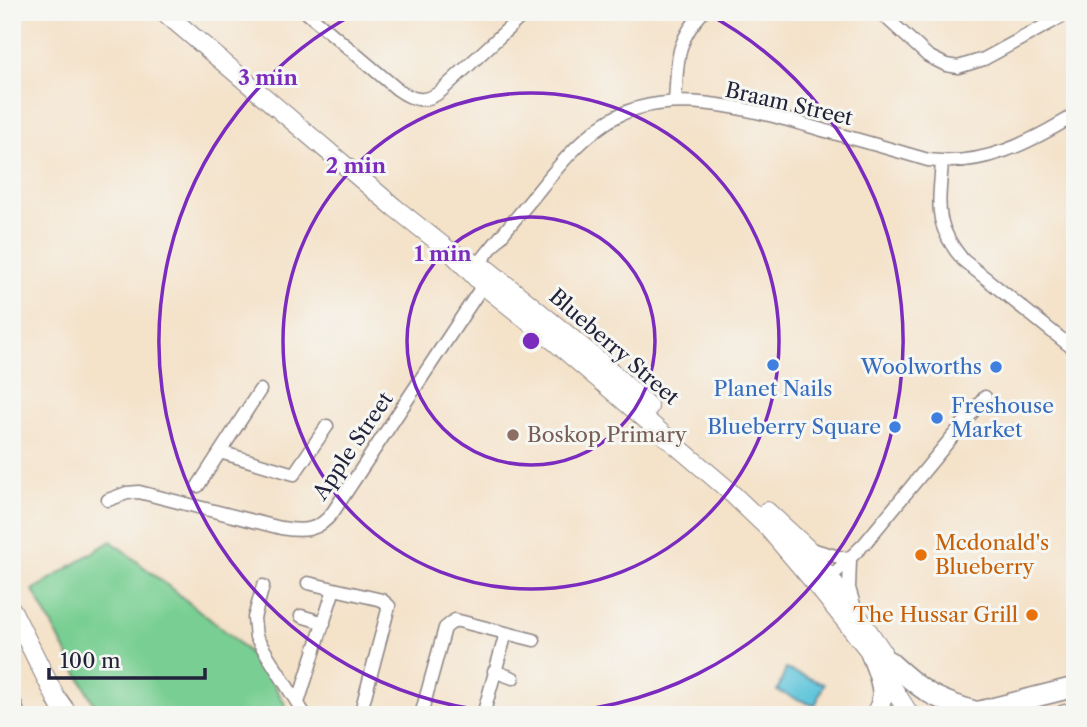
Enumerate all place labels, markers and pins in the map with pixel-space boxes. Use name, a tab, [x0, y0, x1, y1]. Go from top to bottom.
centre of rings	[519, 329, 543, 353]
place label: Woolworths	[860, 354, 982, 379]
marker: Planet Nails	[765, 357, 781, 373]
marker: Woolworths	[988, 359, 1004, 375]
place label: Planet Nails	[714, 376, 832, 401]
place label: Freshouse Market	[951, 393, 1054, 442]
marker: Freshouse Market	[929, 410, 945, 426]
place label: Blueberry Square	[707, 414, 881, 439]
marker: Blueberry Square	[887, 419, 903, 435]
place label: Boskop Primary	[527, 422, 687, 447]
marker: Boskop Primary	[505, 427, 521, 443]
place label: Mcdonald's Blueberry	[935, 530, 1049, 579]
marker: Mcdonald's Blueberry	[913, 547, 929, 563]
place label: The Hussar Grill	[853, 602, 1018, 627]
marker: The Hussar Grill	[1024, 607, 1040, 623]

